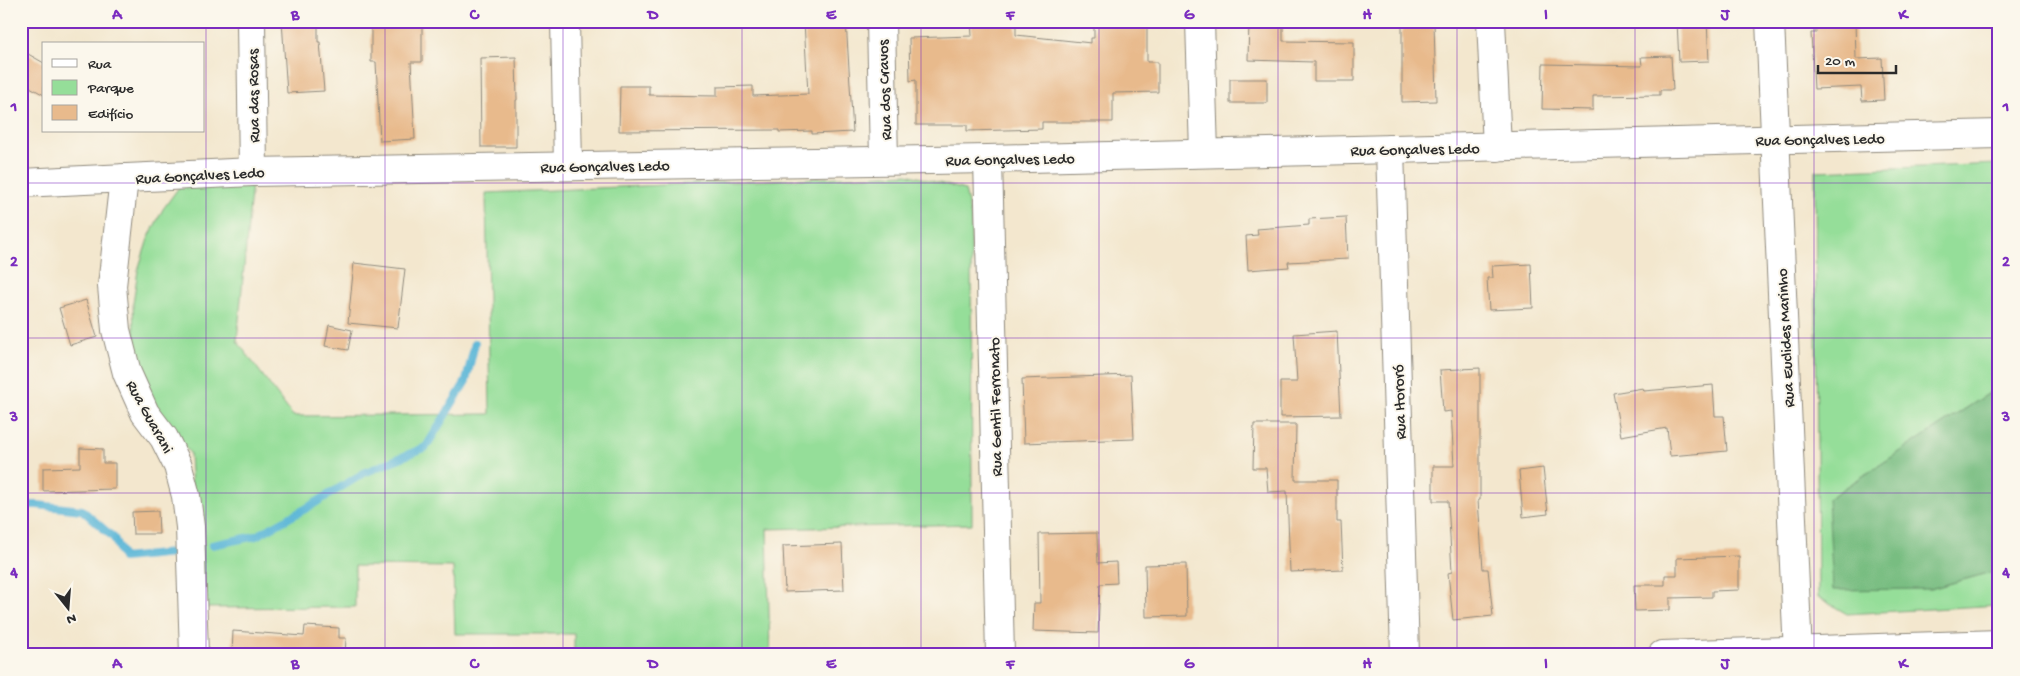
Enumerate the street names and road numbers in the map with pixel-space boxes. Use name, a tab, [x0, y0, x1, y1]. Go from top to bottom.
street label: Rua dos Cravos	[875, 38, 898, 140]
street label: Rua das Rosas	[245, 48, 266, 143]
street label: Rua Gonçalves Ledo	[1755, 131, 1885, 152]
street label: Rua Gonçalves Ledo	[1350, 141, 1480, 162]
street label: Rua Gonçalves Ledo	[945, 151, 1075, 172]
street label: Rua Gonçalves Ledo	[540, 158, 670, 179]
street label: Rua Gonçalves Ledo	[135, 165, 265, 190]
street label: Rua Euclides Marinho	[1774, 268, 1801, 408]
street label: Rua Gentil Ferronato	[987, 337, 1008, 477]
street label: Rua Itororó	[1391, 364, 1412, 440]
street label: Rua Guarani	[120, 378, 176, 458]

